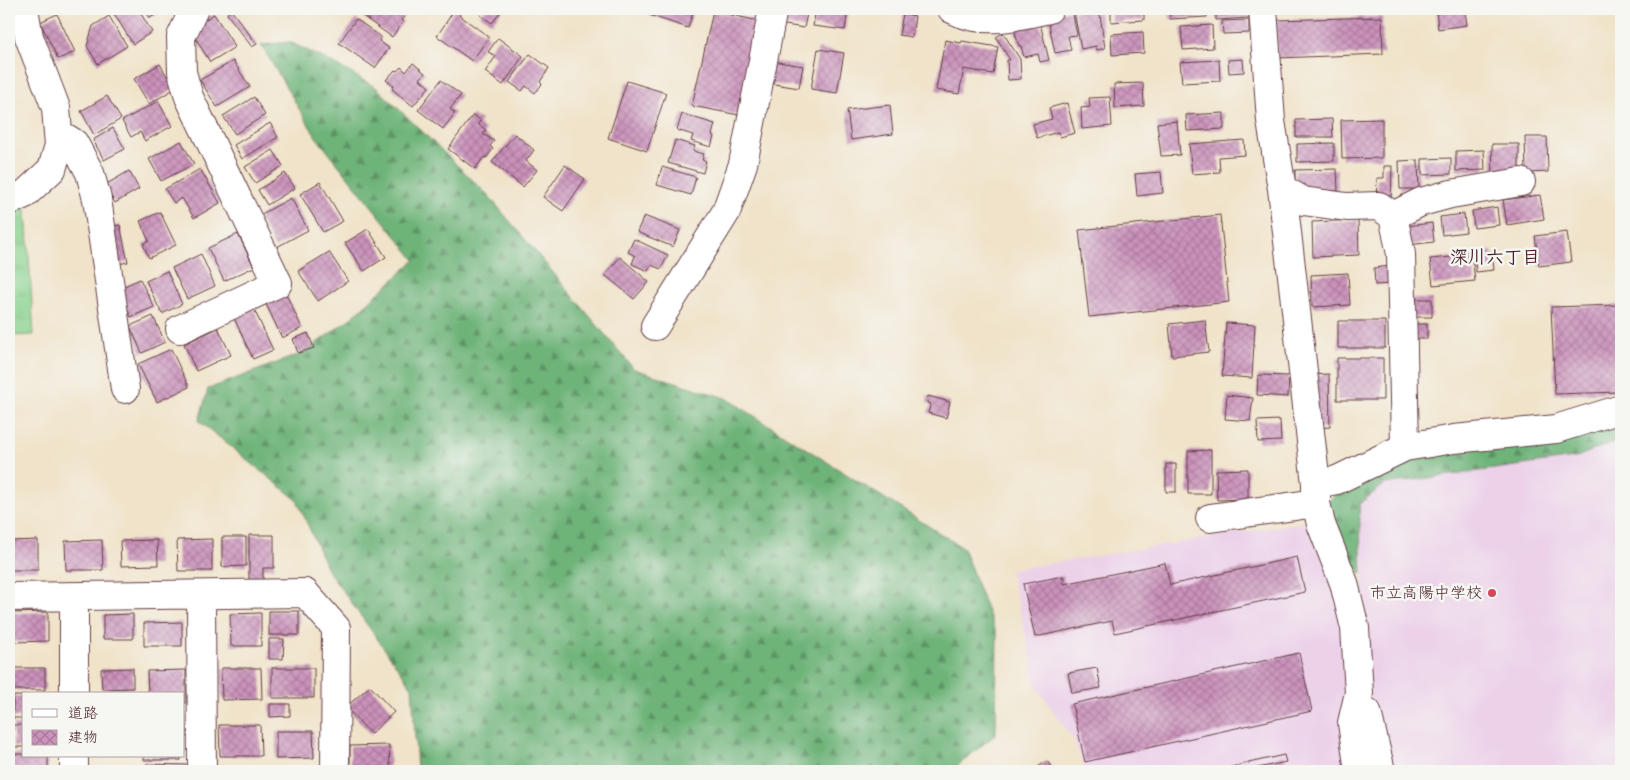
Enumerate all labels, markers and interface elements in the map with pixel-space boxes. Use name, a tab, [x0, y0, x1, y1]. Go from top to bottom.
district label: 深川六丁目	[1450, 247, 1540, 268]
place label: 市立高陽中学校	[1370, 584, 1482, 603]
marker: 市立高陽中学校	[1486, 587, 1498, 599]
legend	[22, 692, 185, 758]
text: 道路	[68, 704, 98, 723]
text: 建物	[68, 728, 98, 747]

